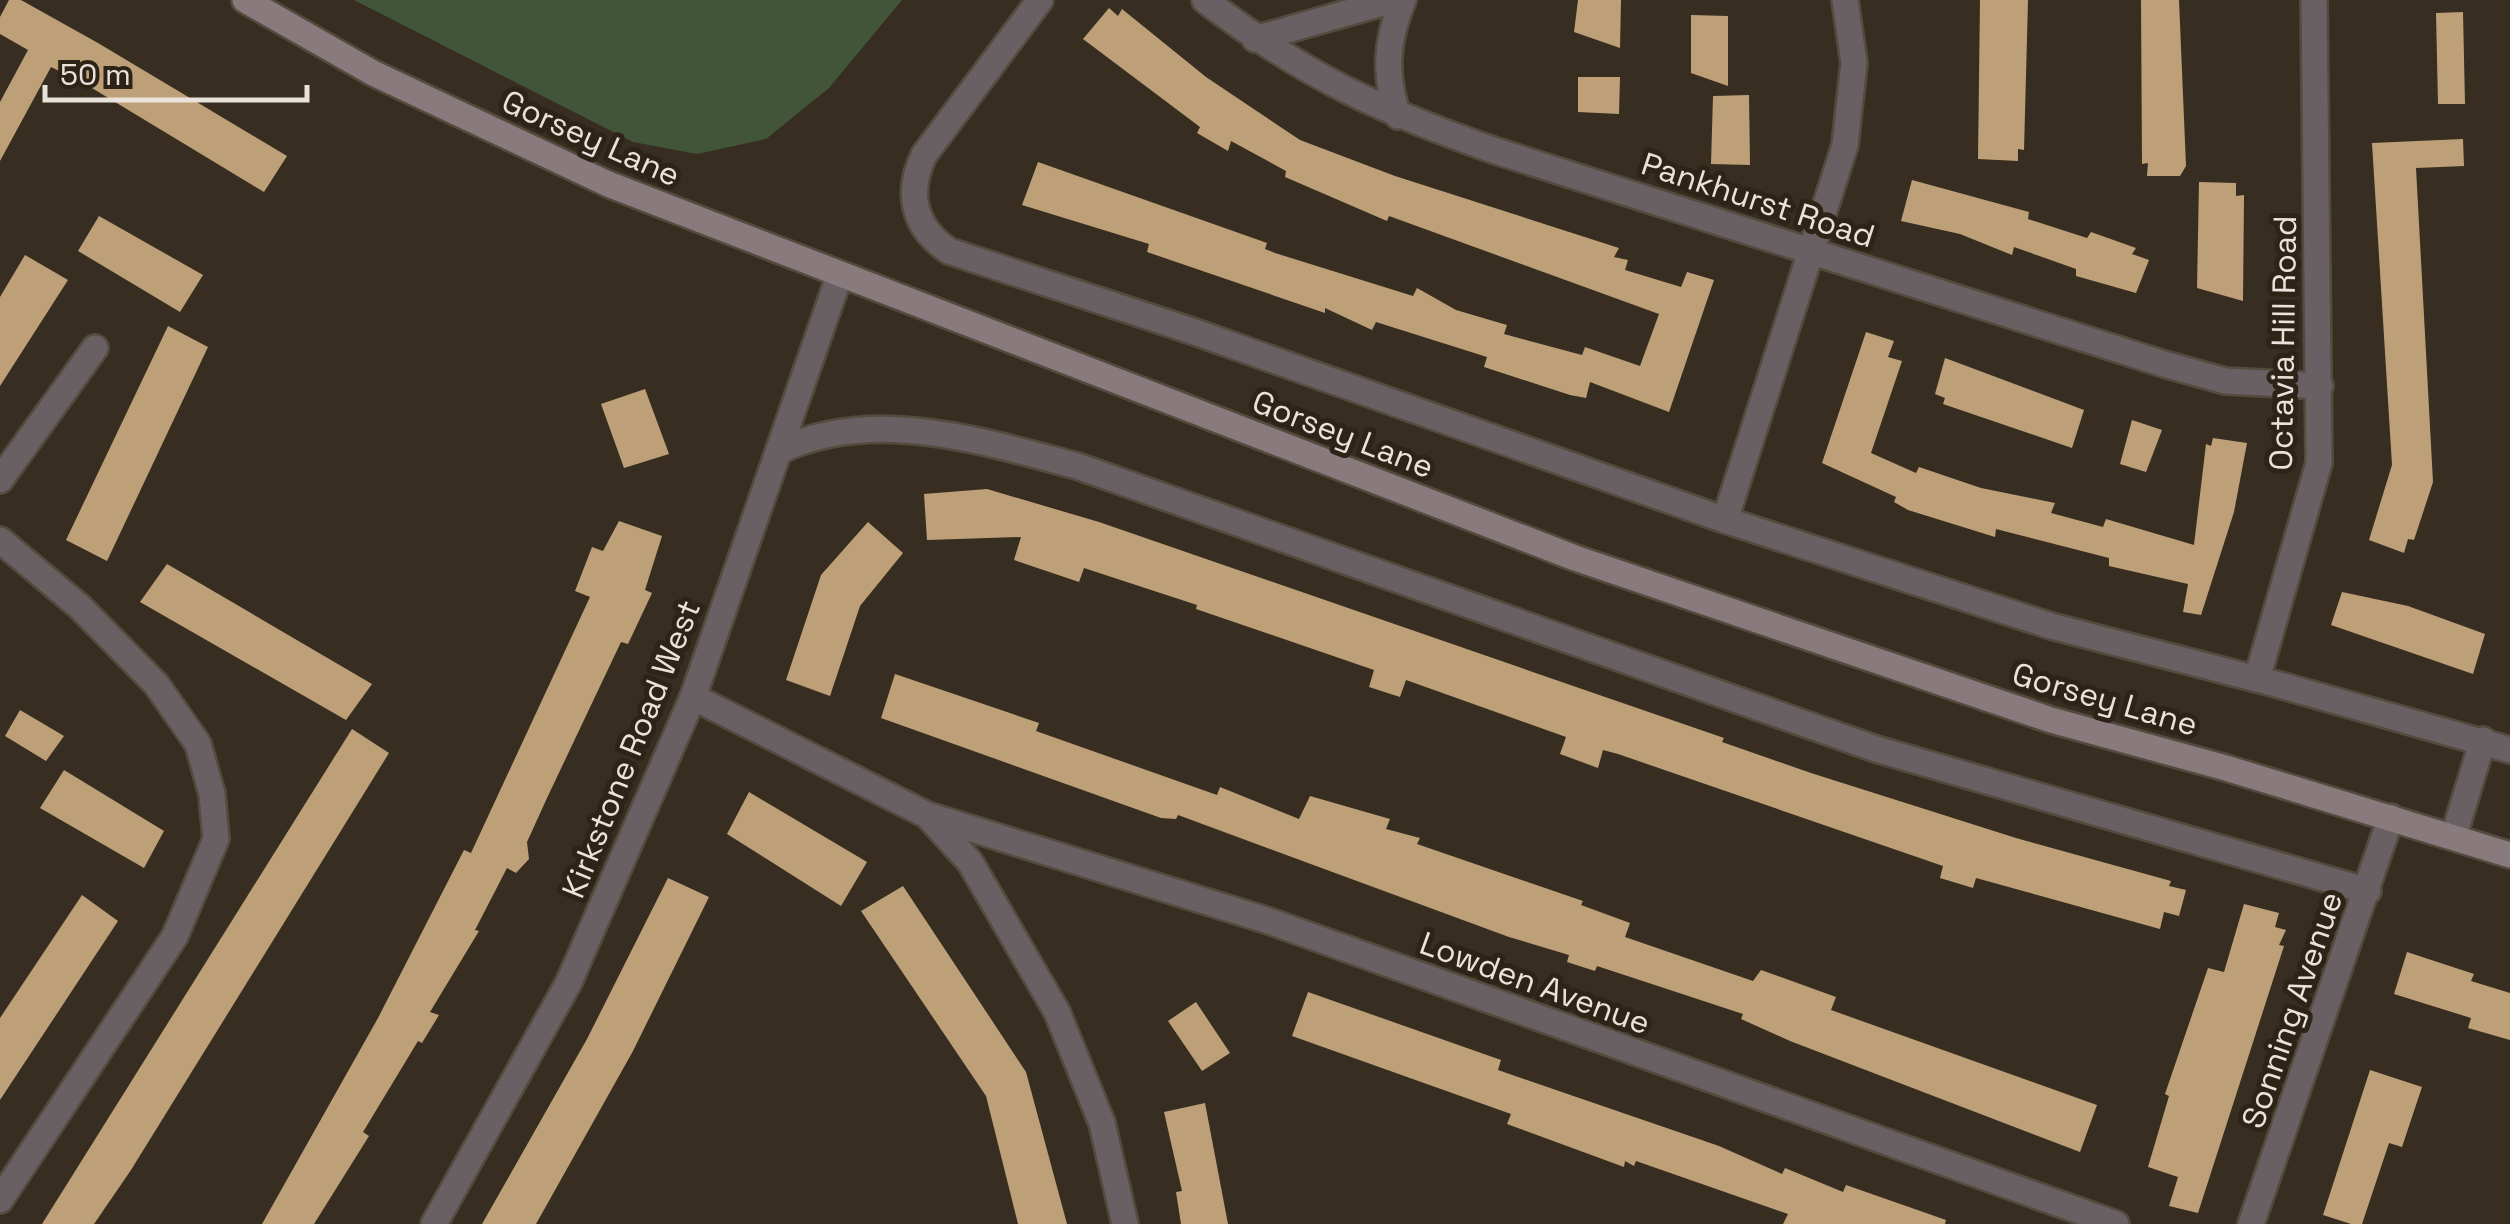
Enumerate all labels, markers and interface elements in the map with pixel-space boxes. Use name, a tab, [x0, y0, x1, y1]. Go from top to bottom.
scale bar	[45, 40, 308, 102]
text: 50 m	[60, 55, 131, 94]
street label: Gorsey Lane	[496, 81, 686, 195]
street label: Pankhurst Road	[1636, 143, 1880, 257]
street label: Octavia Hill Road	[2261, 215, 2305, 471]
street label: Gorsey Lane	[1247, 381, 1439, 487]
street label: Kirkstone Road West	[553, 594, 709, 904]
street label: Gorsey Lane	[2008, 653, 2202, 745]
street label: Sonning Avenue	[2233, 887, 2351, 1133]
street label: Lowden Avenue	[1414, 923, 1656, 1043]

